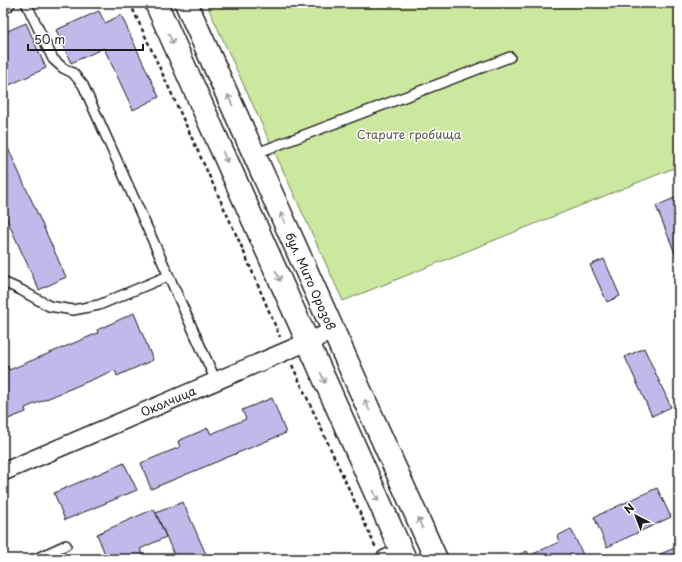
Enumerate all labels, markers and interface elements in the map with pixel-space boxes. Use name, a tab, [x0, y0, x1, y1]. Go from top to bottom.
scale bar	[28, 26, 143, 52]
text: 50 m	[34, 30, 65, 48]
one-way arrow	[168, 32, 176, 44]
one-way arrow	[225, 94, 233, 106]
park label: Старите гробища	[357, 125, 462, 143]
one-way arrow	[221, 151, 229, 163]
one-way arrow	[279, 213, 286, 225]
street label: бул. Мито Орозов	[281, 229, 341, 333]
one-way arrow	[275, 269, 282, 281]
one-way arrow	[320, 371, 327, 383]
street label: Околчица	[137, 381, 199, 421]
one-way arrow	[363, 399, 370, 411]
one-way arrow	[373, 490, 381, 502]
north arrow	[616, 496, 656, 536]
text: N	[620, 499, 638, 517]
one-way arrow	[416, 518, 423, 530]

